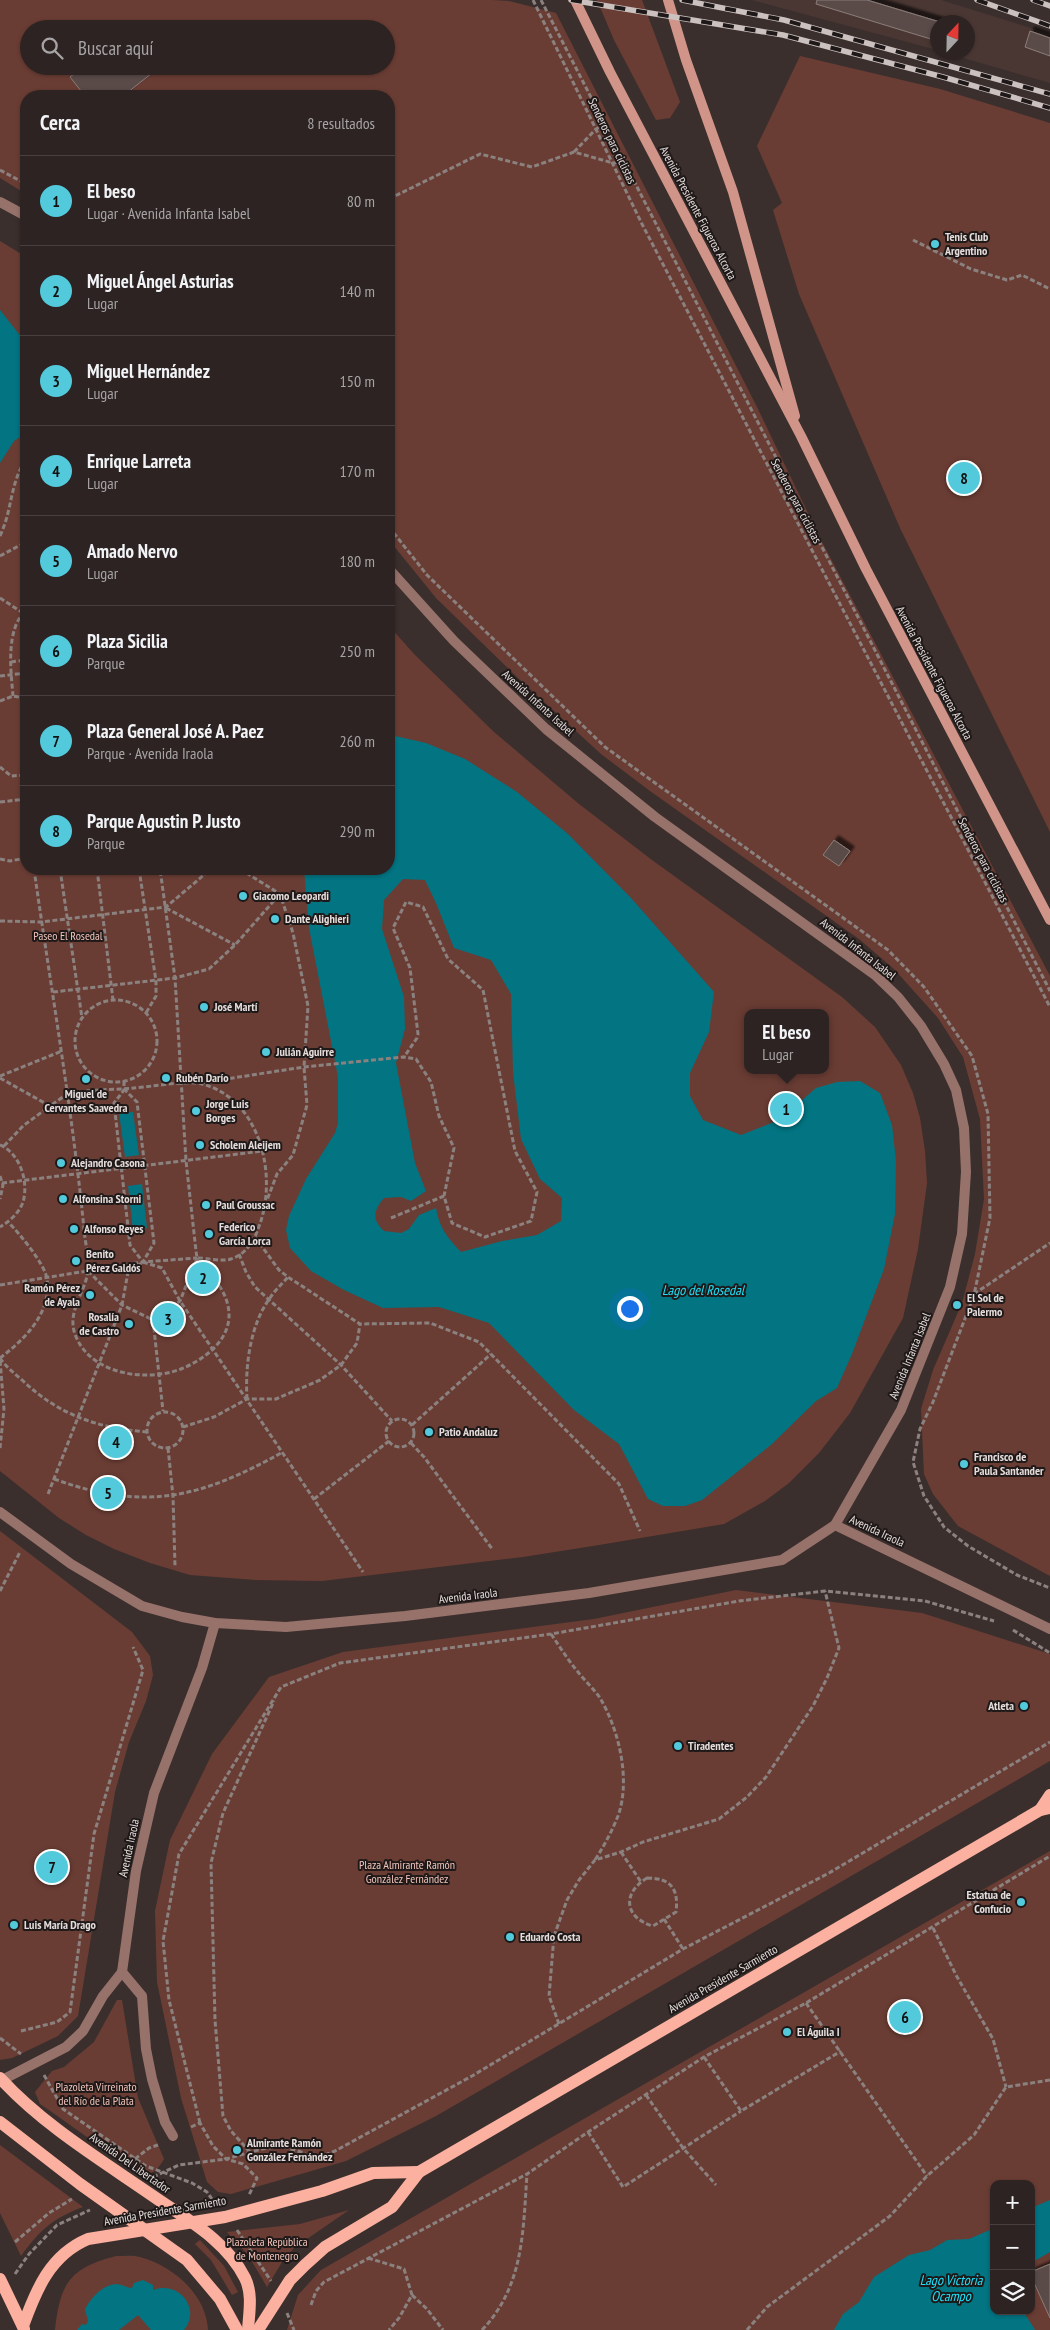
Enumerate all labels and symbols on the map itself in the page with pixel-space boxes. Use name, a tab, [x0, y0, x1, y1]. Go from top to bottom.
north arrow	[930, 15, 975, 60]
street label: Senderos para ciclistas	[585, 95, 640, 186]
street label: Avenida Presidente Figueroa Alcorta	[657, 143, 740, 282]
place label: Tenis Club Argentino	[944, 229, 989, 258]
marker: Tenis Club Argentino	[929, 238, 941, 250]
street label: Senderos para ciclistas	[768, 456, 825, 546]
pin: 8	[948, 459, 980, 497]
street label: Avenida Presidente Figueroa Alcorta	[893, 603, 976, 742]
street label: Avenida Infanta Isabel	[499, 666, 578, 739]
street label: Senderos para ciclistas	[955, 815, 1012, 905]
place label: Giacomo Leopardi	[253, 888, 329, 903]
marker: Giacomo Leopardi	[237, 890, 249, 902]
place label: Dante Alighieri	[285, 911, 349, 926]
marker: Dante Alighieri	[269, 913, 281, 925]
street label: Avenida Infanta Isabel	[818, 914, 899, 983]
park label: Paseo El Rosedal	[33, 928, 103, 943]
place label: José Martí	[213, 999, 258, 1014]
marker: José Martí	[198, 1001, 210, 1013]
place label: Julián Aguirre	[275, 1044, 334, 1059]
marker: Julián Aguirre	[260, 1046, 272, 1058]
place label: Rubén Darío	[176, 1070, 229, 1085]
marker: Rubén Darío	[160, 1072, 172, 1084]
marker: Miguel de Cervantes Saavedra	[80, 1073, 92, 1085]
place label: Miguel de Cervantes Saavedra	[44, 1086, 128, 1115]
pin: 1	[770, 1090, 802, 1128]
place label: Jorge Luis Borges	[205, 1096, 249, 1125]
marker: Jorge Luis Borges	[190, 1105, 202, 1117]
place label: Scholem Aleijem	[210, 1137, 281, 1152]
marker: Scholem Aleijem	[194, 1139, 206, 1151]
place label: Alejandro Casona	[70, 1155, 145, 1170]
marker: Alejandro Casona	[55, 1157, 67, 1169]
place label: Alfonsina Storni	[72, 1191, 142, 1206]
marker: Alfonsina Storni	[57, 1193, 69, 1205]
place label: Paul Groussac	[216, 1197, 276, 1212]
marker: Paul Groussac	[200, 1199, 212, 1211]
place label: Federico García Lorca	[219, 1219, 271, 1248]
place label: Alfonso Reyes	[83, 1221, 144, 1236]
marker: Alfonso Reyes	[68, 1223, 80, 1235]
marker: Federico García Lorca	[203, 1228, 215, 1240]
place label: Benito Pérez Galdós	[86, 1246, 141, 1275]
marker: Benito Pérez Galdós	[70, 1255, 82, 1267]
pin: 2	[187, 1259, 219, 1297]
place label: Ramón Pérez de Ayala	[24, 1280, 80, 1309]
water label: Lago del Rosedal	[662, 1281, 746, 1299]
marker: Ramón Pérez de Ayala	[84, 1289, 96, 1301]
place label: El Sol de Palermo	[967, 1290, 1004, 1319]
your location	[617, 1296, 643, 1322]
marker: El Sol de Palermo	[951, 1299, 963, 1311]
pin: 3	[152, 1300, 184, 1338]
place label: Rosalía de Castro	[79, 1309, 120, 1338]
street label: Avenida Infanta Isabel	[885, 1310, 934, 1401]
marker: Rosalía de Castro	[123, 1318, 135, 1330]
pin: 4	[100, 1423, 132, 1461]
place label: Patio Andaluz	[439, 1424, 498, 1439]
marker: Patio Andaluz	[423, 1426, 435, 1438]
place label: Francisco de Paula Santander	[974, 1449, 1044, 1478]
marker: Francisco de Paula Santander	[958, 1458, 970, 1470]
pin: 5	[92, 1474, 124, 1512]
street label: Avenida Iraola	[847, 1511, 907, 1550]
street label: Avenida Iraola	[438, 1584, 498, 1607]
place label: Atleta	[987, 1698, 1014, 1713]
marker: Atleta	[1018, 1700, 1030, 1712]
place label: Tiradentes	[688, 1738, 734, 1753]
marker: Tiradentes	[672, 1740, 684, 1752]
street label: Avenida Iraola	[115, 1817, 142, 1878]
pin: 7	[36, 1848, 68, 1886]
park label: Plaza Almirante Ramón González Fernández	[359, 1857, 455, 1886]
place label: Estatua de Confucio	[966, 1887, 1012, 1916]
marker: Estatua de Confucio	[1015, 1896, 1027, 1908]
place label: Luis María Drago	[24, 1917, 97, 1932]
marker: Luis María Drago	[8, 1919, 20, 1931]
place label: Eduardo Costa	[520, 1929, 580, 1944]
marker: Eduardo Costa	[504, 1931, 516, 1943]
street label: Avenida Presidente Sarmiento	[665, 1941, 780, 2016]
pin: 6	[889, 1998, 921, 2036]
place label: El Águila I	[797, 2024, 840, 2039]
marker: El Águila I	[781, 2026, 793, 2038]
park label: Plazoleta Virreinato del Río de la Plata	[55, 2079, 137, 2108]
street label: Avenida Del Libertador	[87, 2129, 174, 2196]
place label: Almirante Ramón González Fernández	[246, 2135, 333, 2164]
marker: Almirante Ramón González Fernández	[231, 2144, 243, 2156]
street label: Avenida Presidente Sarmiento	[103, 2192, 227, 2229]
park label: Plazoleta República de Montenegro	[226, 2234, 308, 2263]
water label: Lago Victoria Ocampo	[920, 2271, 984, 2305]

